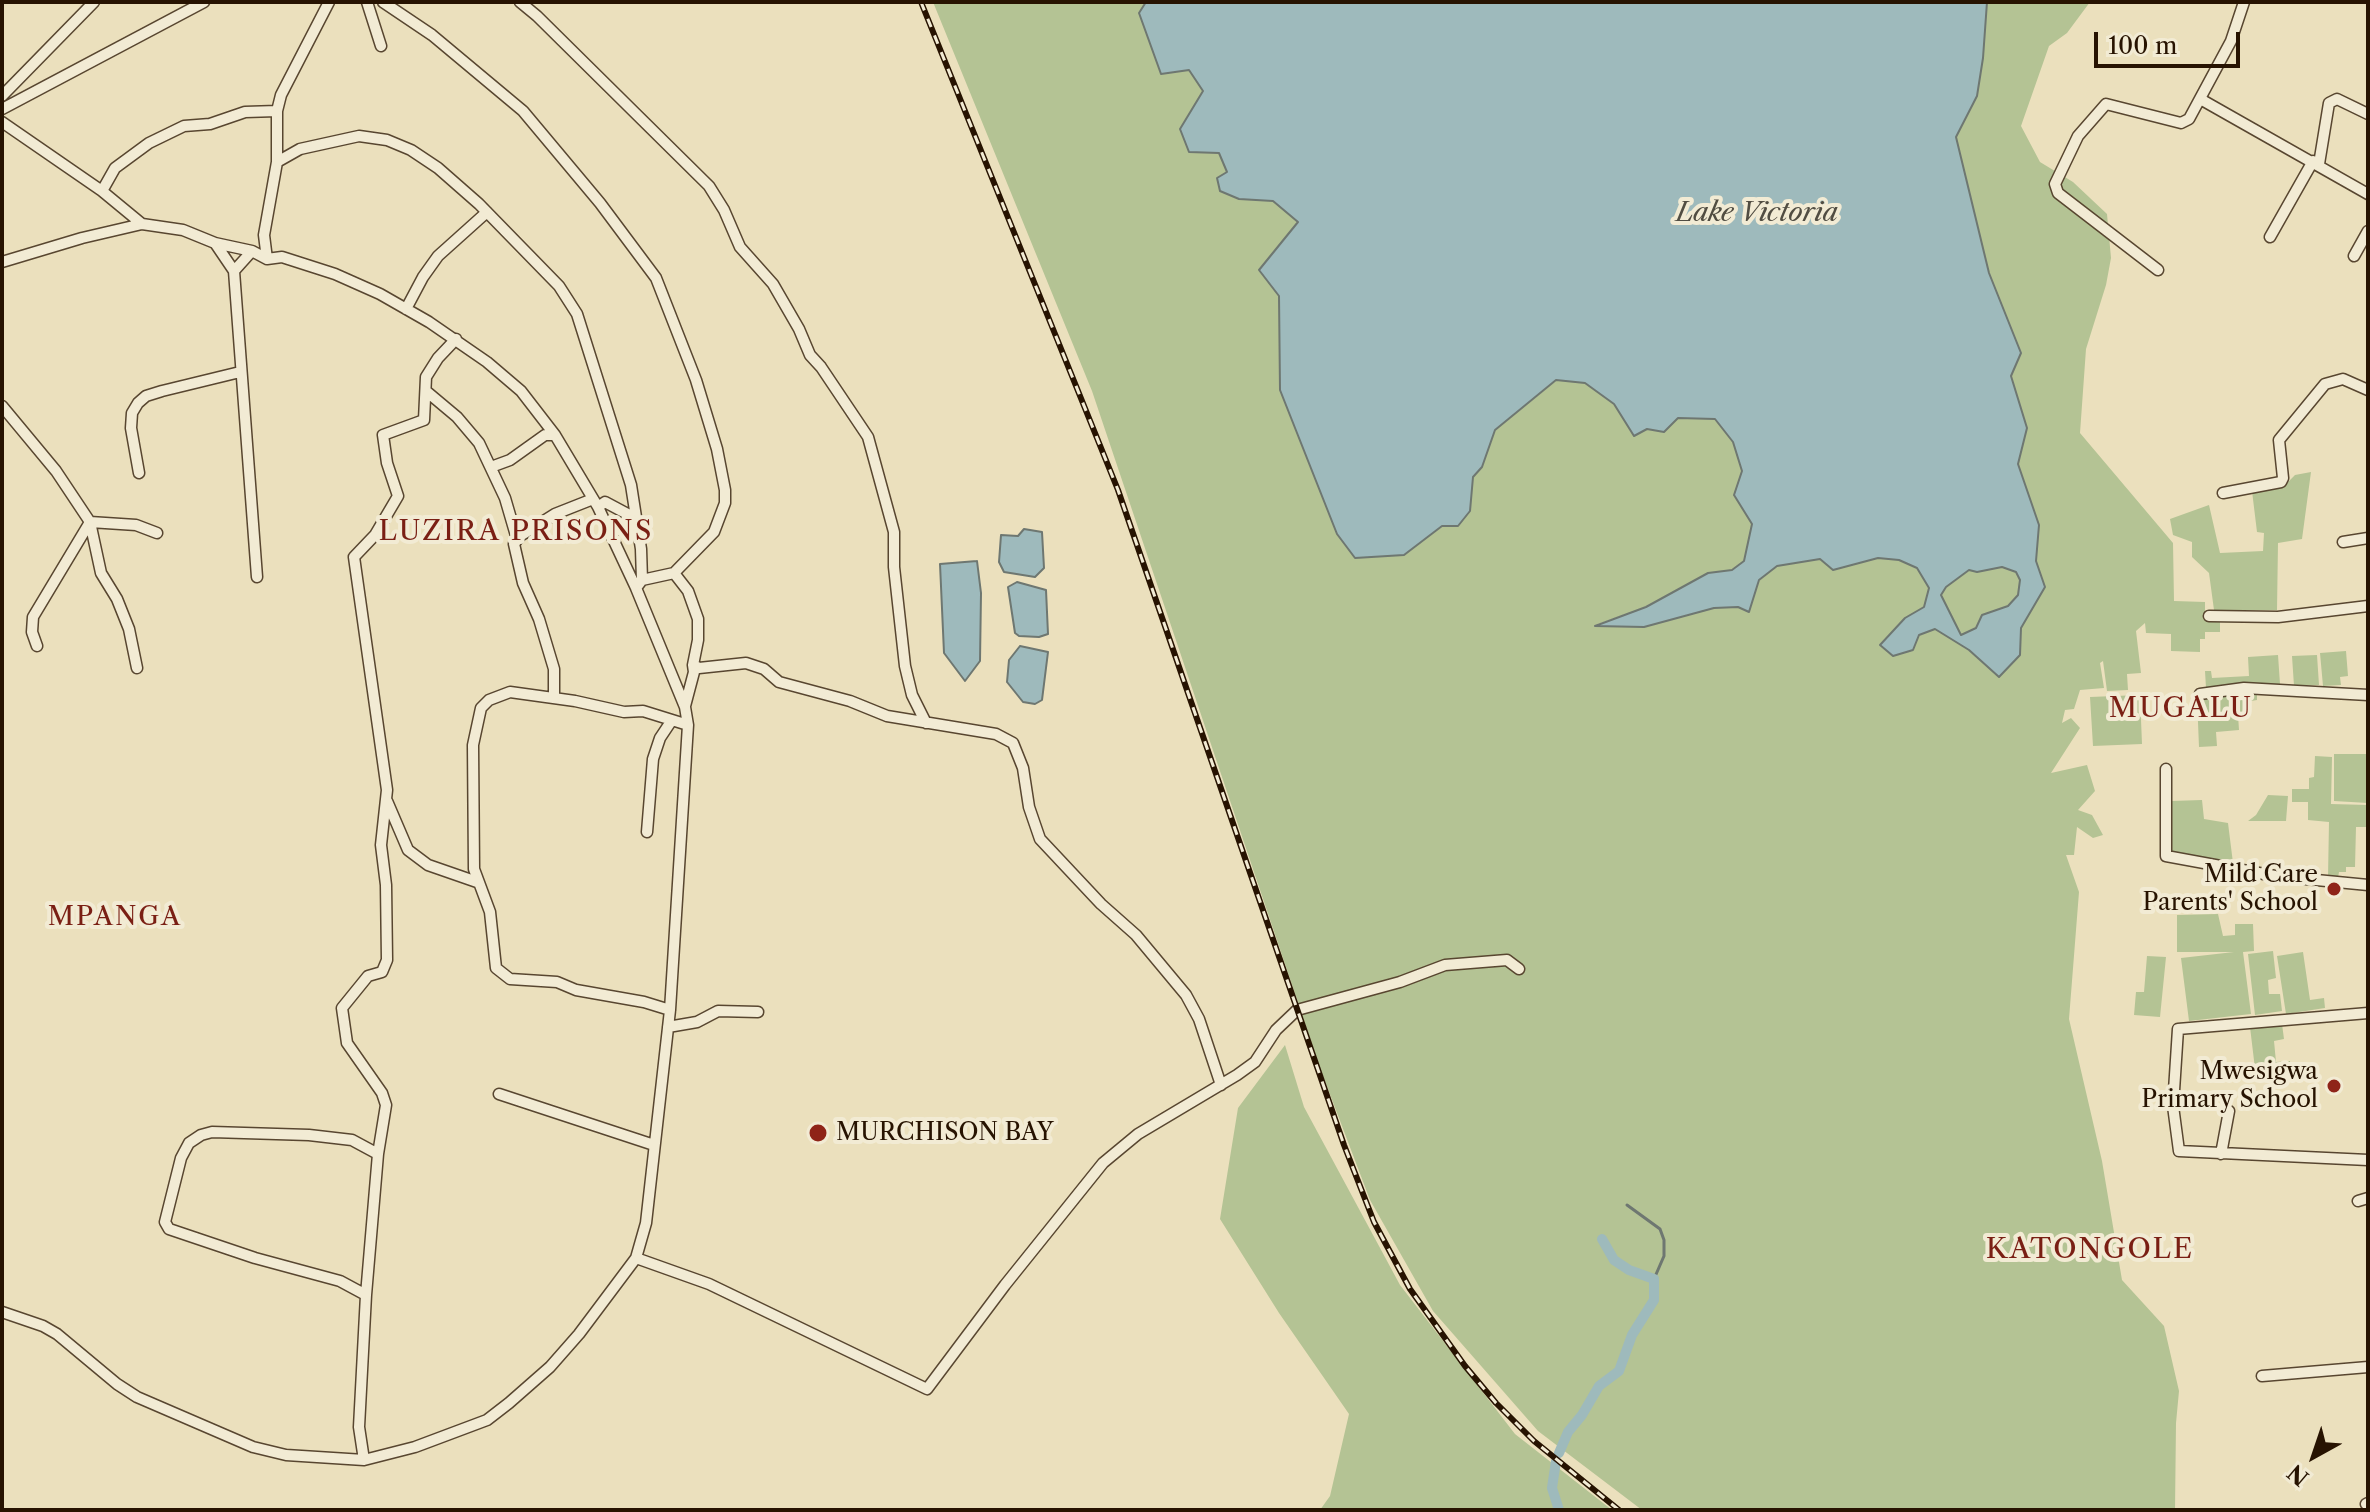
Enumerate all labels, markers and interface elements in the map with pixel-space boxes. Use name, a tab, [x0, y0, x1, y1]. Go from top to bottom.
scale bar	[2098, 16, 2244, 66]
text: 100 m	[2108, 31, 2177, 60]
water label: Lake Victoria	[1676, 197, 1838, 229]
district label: LUZIRA PRISONS	[379, 515, 653, 549]
district label: MUGALU	[2109, 692, 2253, 726]
place label: Mild Care Parents' School	[2143, 861, 2318, 917]
marker: Mild Care Parents' School	[2325, 880, 2343, 898]
district label: MPANGA	[48, 901, 182, 933]
place label: Mwesigwa Primary School	[2141, 1058, 2318, 1114]
marker: Mwesigwa Primary School	[2325, 1077, 2343, 1095]
place label: MURCHISON BAY	[836, 1119, 1054, 1147]
marker: MURCHISON BAY	[807, 1122, 829, 1144]
district label: KATONGOLE	[1986, 1233, 2194, 1267]
north arrow	[2274, 1416, 2354, 1496]
text: N	[2282, 1458, 2314, 1491]

